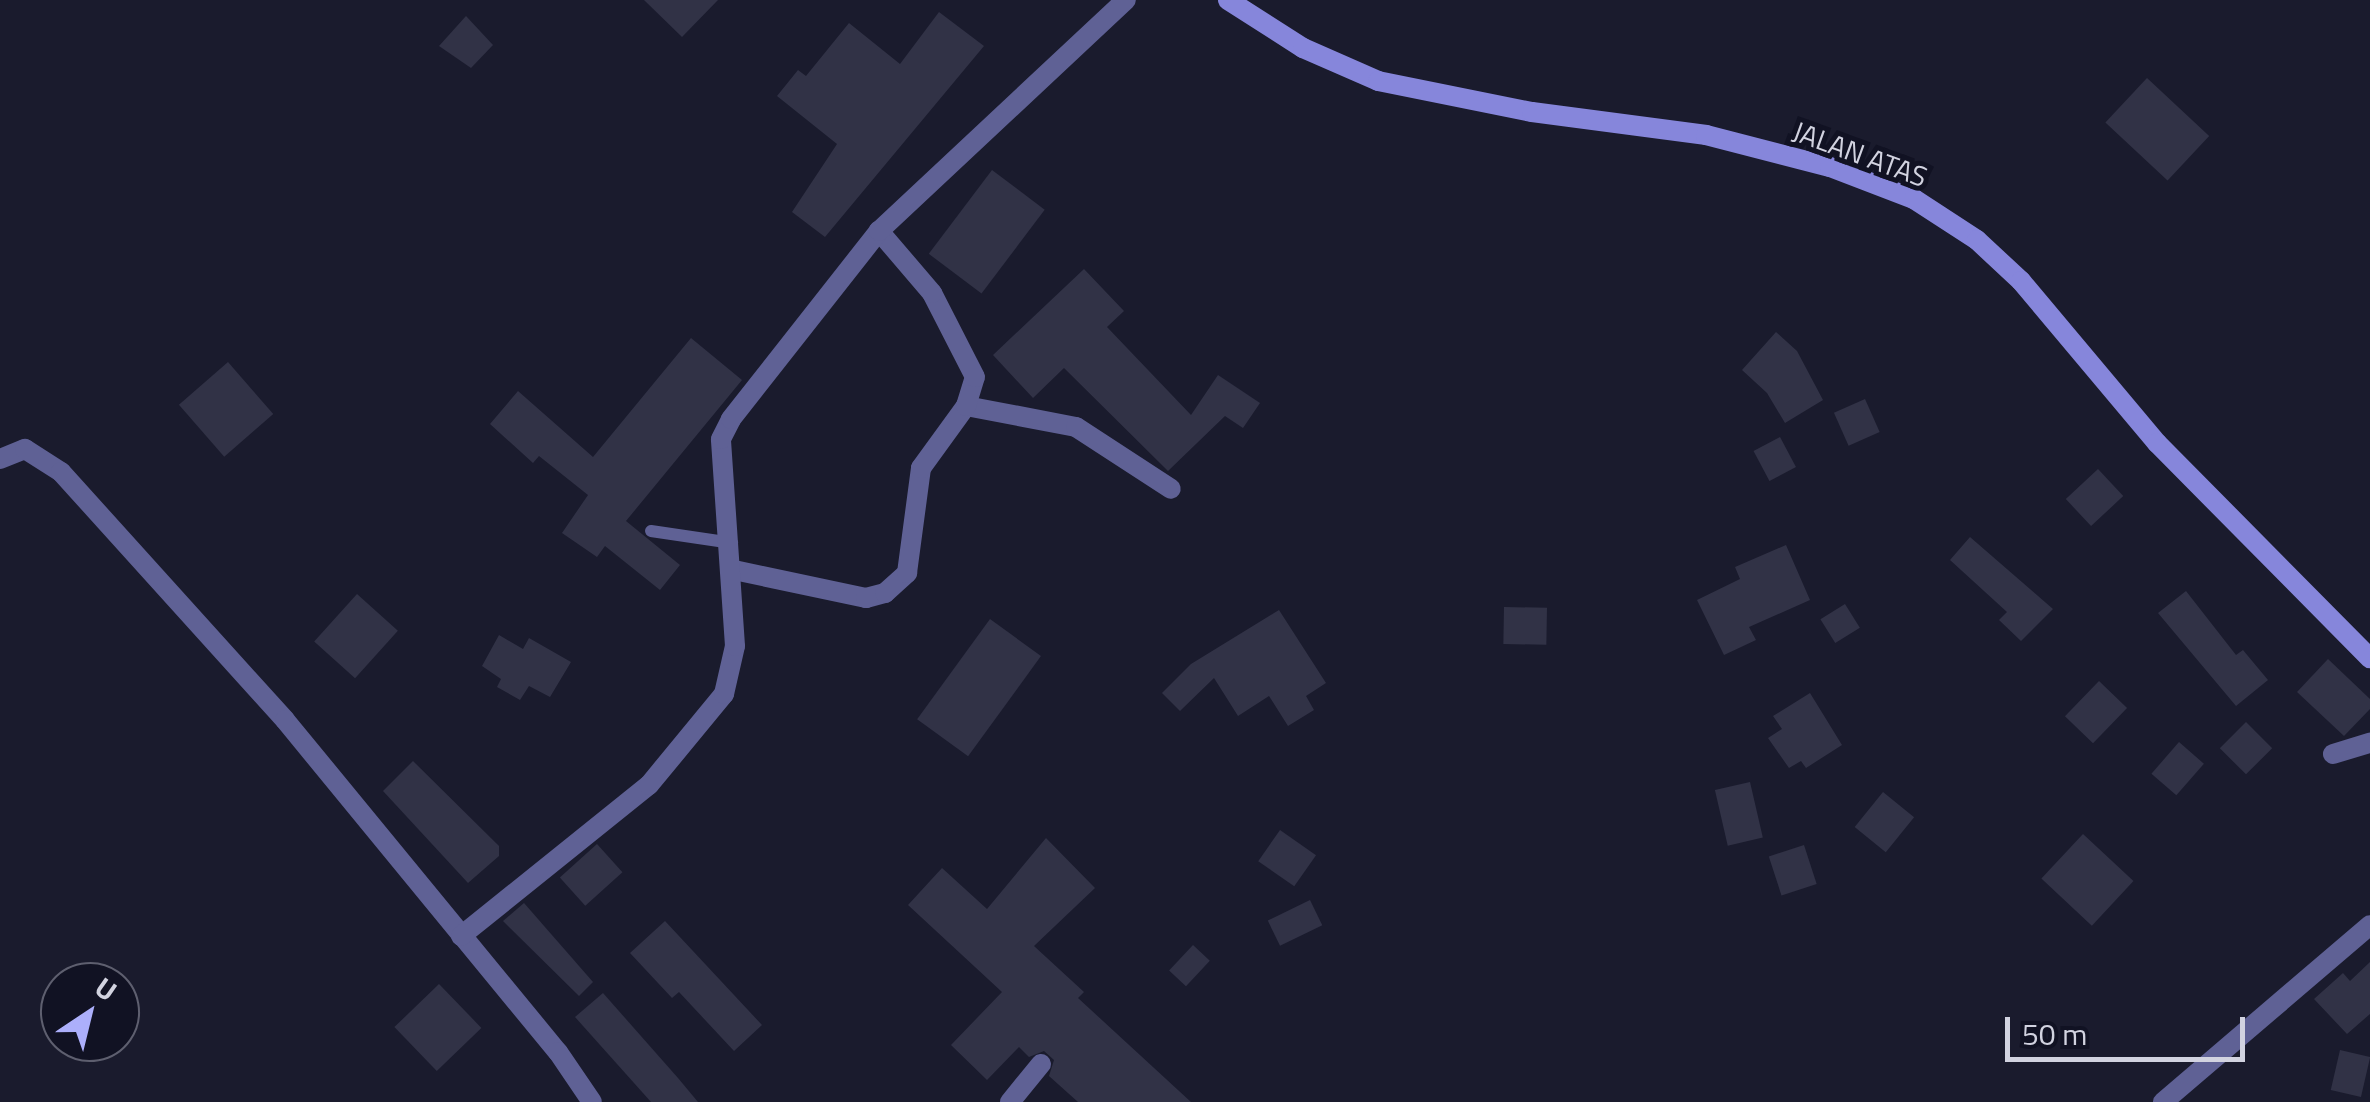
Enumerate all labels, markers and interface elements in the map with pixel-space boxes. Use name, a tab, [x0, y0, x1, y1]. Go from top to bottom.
street label: JALAN ATAS	[1788, 114, 1932, 194]
north arrow	[40, 962, 140, 1062]
text: U	[87, 966, 126, 1012]
scale bar	[2010, 997, 2250, 1059]
text: 50 m	[2022, 1011, 2087, 1057]

